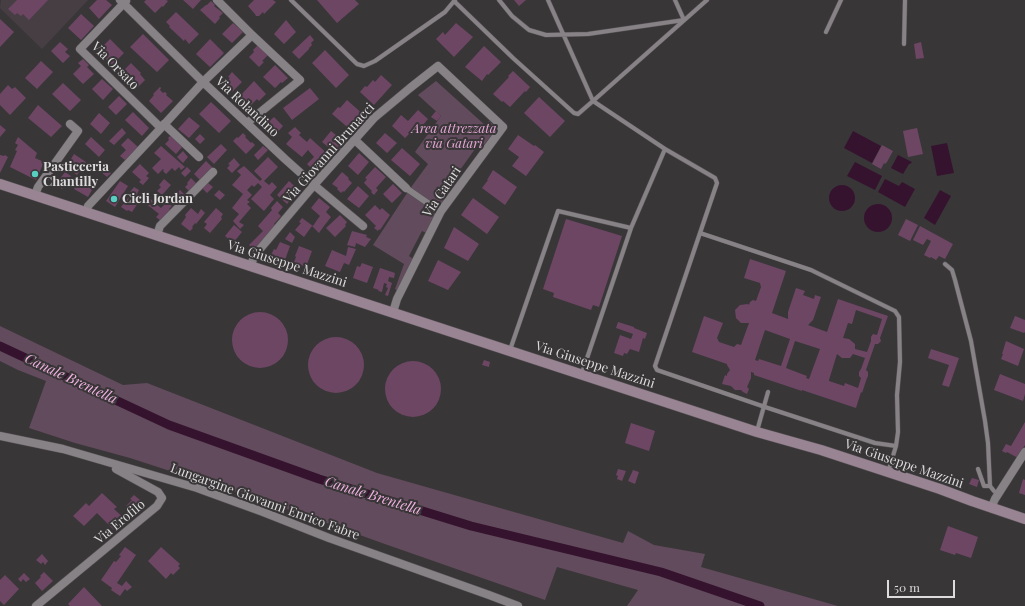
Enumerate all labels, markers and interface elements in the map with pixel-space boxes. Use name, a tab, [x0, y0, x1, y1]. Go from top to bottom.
street label: Via Orsato	[88, 39, 142, 93]
street label: Via Rolandino	[212, 74, 282, 140]
street label: Via Giovanni Brunacci	[280, 100, 378, 206]
park label: Area attrezzata via Gatari	[411, 121, 497, 152]
place label: Pasticceria Chantilly	[43, 159, 109, 190]
street label: Via Gatari	[419, 164, 465, 220]
marker: Pasticceria Chantilly	[30, 169, 40, 179]
place label: Cicli Jordan	[122, 191, 193, 207]
marker: Cicli Jordan	[109, 194, 119, 204]
street label: Via Giuseppe Mazzini	[225, 237, 349, 291]
street label: Via Giuseppe Mazzini	[533, 338, 657, 392]
water label: Canale Brentella	[22, 350, 120, 408]
street label: Via Giuseppe Mazzini	[843, 436, 965, 492]
street label: Lungargine Giovanni Enrico Fabre	[168, 460, 362, 544]
water label: Canale Brentella	[323, 473, 423, 519]
street label: Via Erofilo	[92, 497, 148, 547]
scale bar	[889, 572, 957, 598]
text: 50 m	[894, 579, 920, 595]

